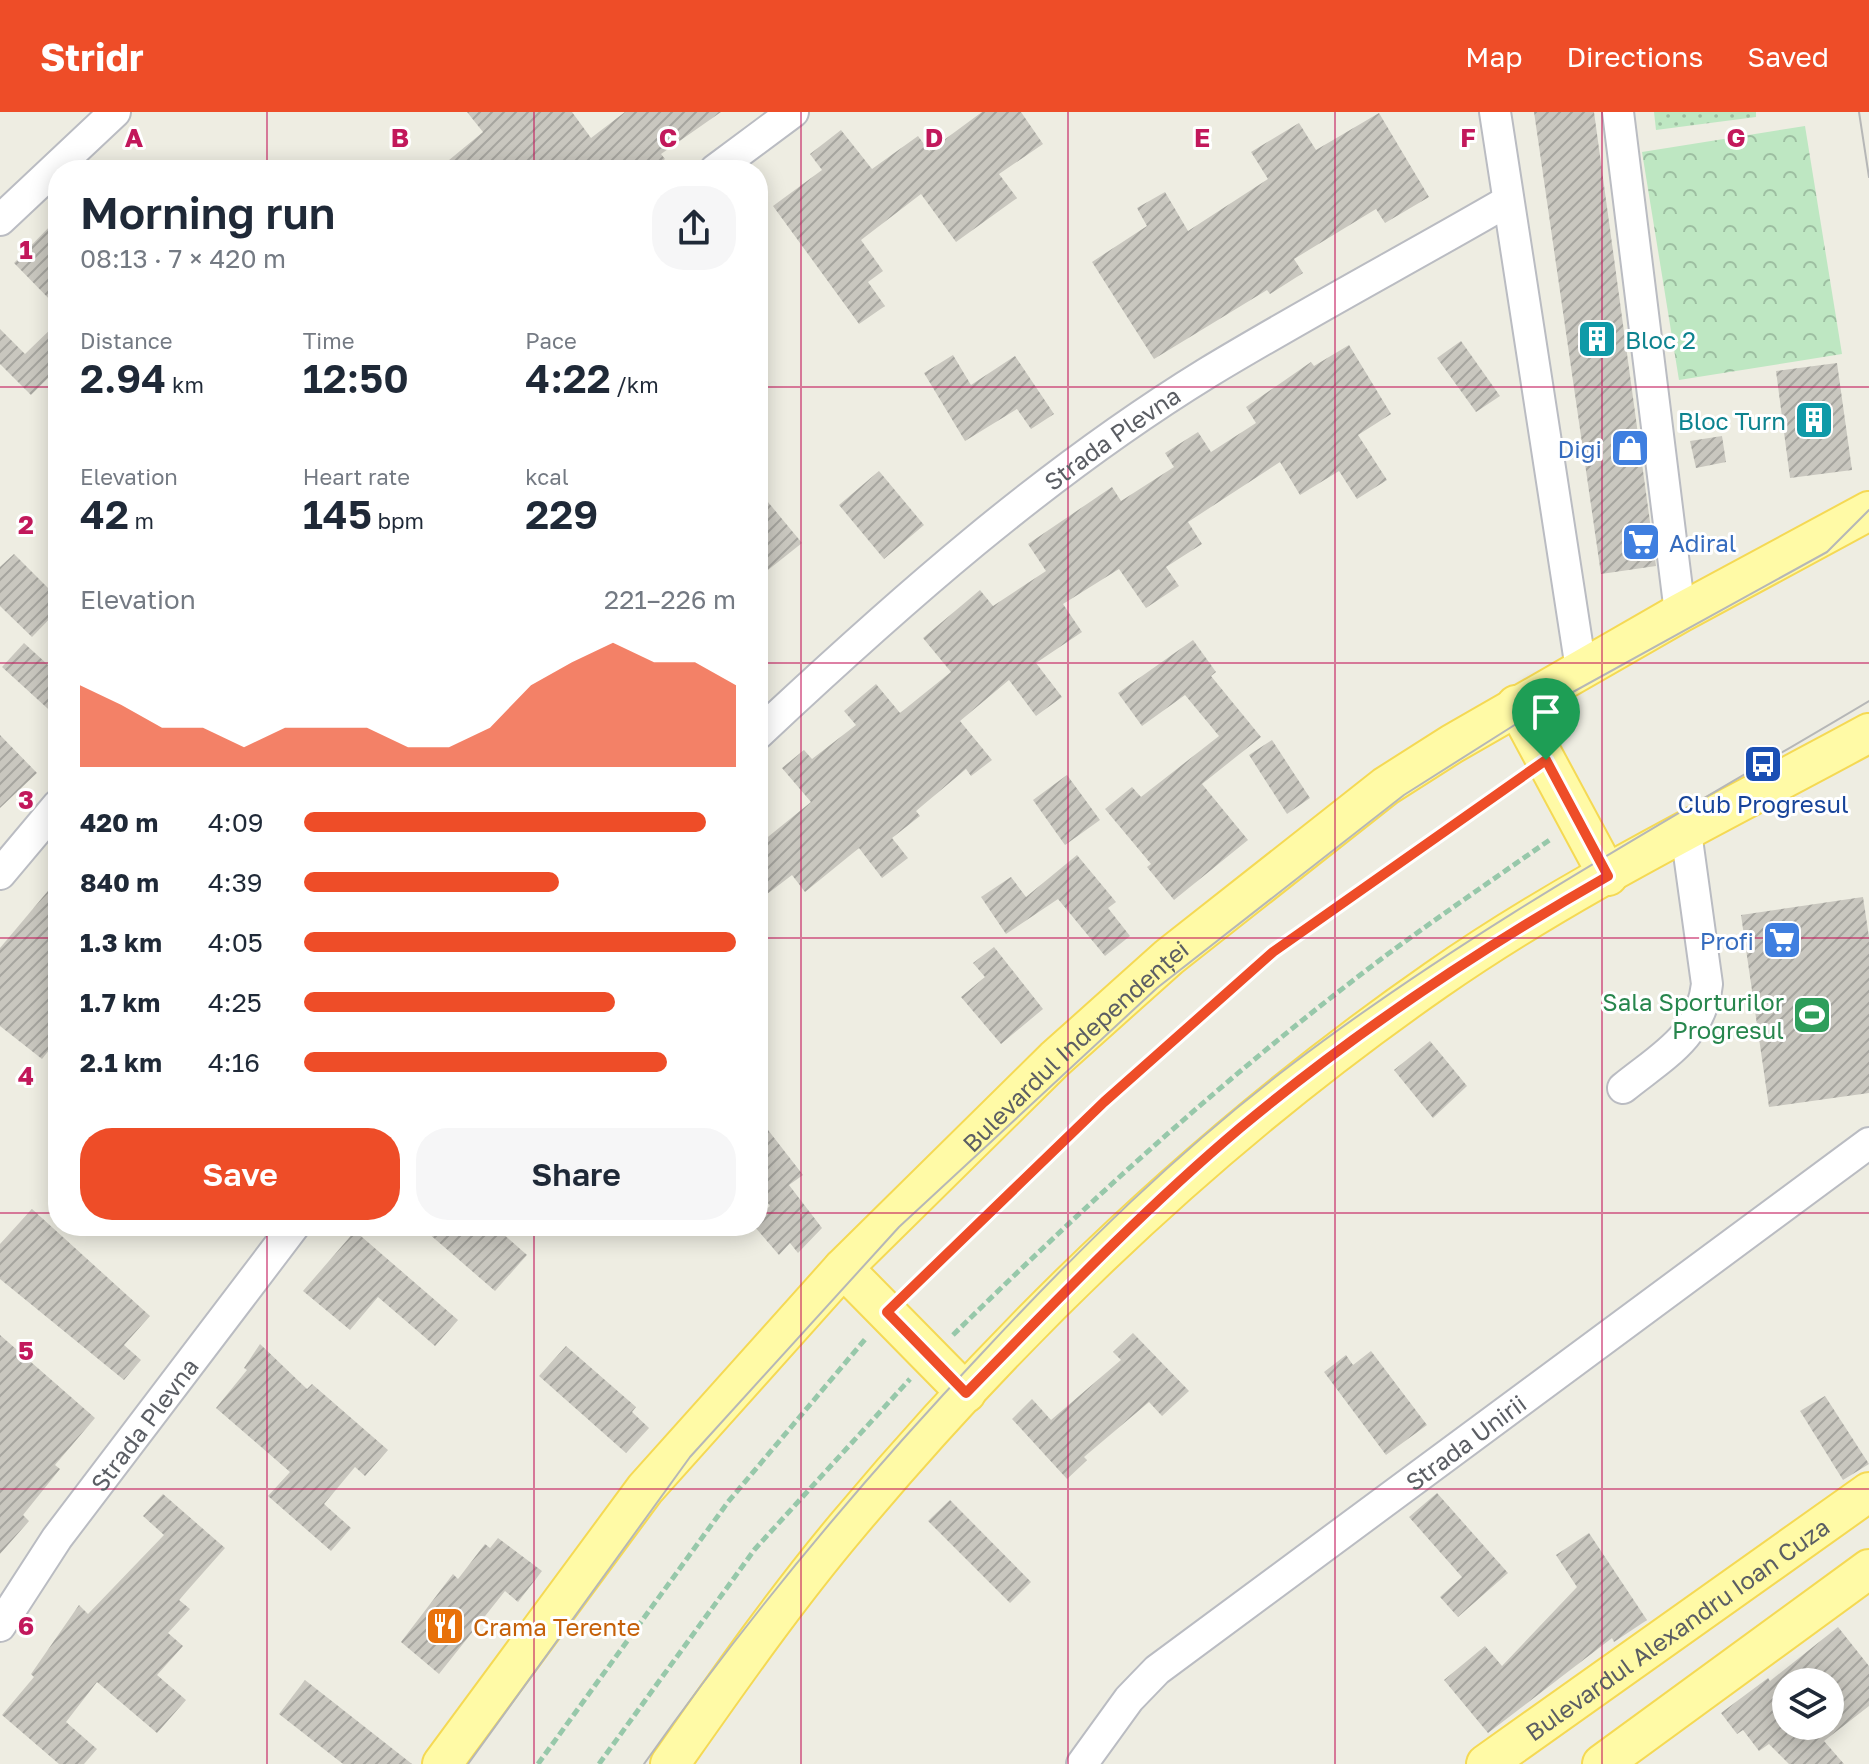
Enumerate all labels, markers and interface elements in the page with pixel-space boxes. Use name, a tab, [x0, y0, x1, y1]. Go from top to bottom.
text: Stridr	[40, 34, 144, 79]
text: Map	[1465, 40, 1522, 73]
text: Directions	[1566, 40, 1703, 73]
text: Saved	[1747, 40, 1829, 73]
text: A	[125, 122, 144, 153]
text: B	[391, 122, 409, 153]
text: C	[659, 122, 677, 153]
text: D	[925, 122, 943, 153]
text: E	[1194, 122, 1210, 153]
text: F	[1460, 122, 1476, 153]
text: G	[1726, 122, 1746, 153]
text: Morning run	[80, 186, 335, 239]
button: share	[652, 186, 736, 270]
text: 1	[19, 234, 33, 265]
text: 08:13 · 7 × 420 m	[80, 243, 286, 274]
building icon: Bloc 2	[1576, 318, 1618, 360]
place label: Bloc 2	[1625, 325, 1696, 354]
text: Distance	[80, 327, 172, 354]
text: Time	[303, 327, 354, 354]
text: Pace	[525, 327, 577, 354]
text: 2.94	[80, 354, 166, 402]
text: 12:50	[303, 354, 409, 402]
text: 4:22	[525, 354, 611, 402]
text: km	[166, 371, 204, 398]
text: /km	[611, 371, 659, 398]
street label: Strada Plevna	[1038, 380, 1185, 496]
building icon: Bloc Turn	[1793, 399, 1835, 441]
place label: Bloc Turn	[1678, 406, 1786, 435]
shop icon: Digi	[1609, 427, 1651, 469]
place label: Digi	[1558, 434, 1602, 463]
text: Elevation	[80, 463, 178, 490]
text: Heart rate	[303, 463, 410, 490]
text: kcal	[525, 463, 569, 490]
text: 42	[80, 490, 129, 538]
text: 145	[303, 490, 372, 538]
text: 229	[525, 490, 598, 538]
text: m	[129, 507, 154, 534]
text: bpm	[372, 507, 424, 534]
text: 2	[18, 509, 34, 540]
supermarket icon: Adiral	[1620, 521, 1662, 563]
place label: Adiral	[1669, 528, 1736, 557]
text: Elevation	[80, 584, 196, 615]
text: 221–226 m	[604, 584, 736, 615]
pin	[1512, 678, 1580, 760]
icon: arrive	[1524, 690, 1568, 734]
bus stop icon: Club Progresul	[1742, 743, 1784, 785]
text: 3	[18, 784, 34, 815]
place label: Club Progresul	[1677, 789, 1849, 818]
text: 420 m	[80, 807, 158, 838]
text: 4:09	[208, 807, 264, 838]
text: 840 m	[80, 867, 159, 898]
text: 4:39	[208, 867, 263, 898]
supermarket icon: Profi	[1761, 919, 1803, 961]
place label: Profi	[1700, 926, 1754, 955]
text: 1.3 km	[80, 927, 162, 958]
text: 4:05	[208, 927, 263, 958]
street label: Bulevardul Independenței	[956, 933, 1193, 1157]
text: 1.7 km	[80, 987, 160, 1018]
text: 4:25	[208, 987, 262, 1018]
place label: Sala Sporturilor Progresul	[1602, 987, 1784, 1044]
sports icon: Sala Sporturilor Progresul	[1791, 994, 1833, 1036]
text: 2.1 km	[80, 1047, 162, 1078]
text: 4:16	[208, 1047, 260, 1078]
text: 4	[18, 1060, 34, 1091]
button: Save	[80, 1128, 400, 1220]
button: Share	[416, 1128, 736, 1220]
text: 5	[18, 1335, 34, 1366]
street label: Strada Plevna	[84, 1352, 204, 1496]
street label: Strada Unirii	[1399, 1388, 1531, 1496]
street label: Bulevardul Alexandru Ioan Cuza	[1519, 1511, 1834, 1746]
restaurant icon: Crama Terente	[424, 1605, 466, 1647]
text: 6	[18, 1610, 34, 1641]
place label: Crama Terente	[473, 1612, 641, 1641]
map controls	[1772, 1668, 1844, 1740]
button: layers	[1772, 1668, 1844, 1740]

